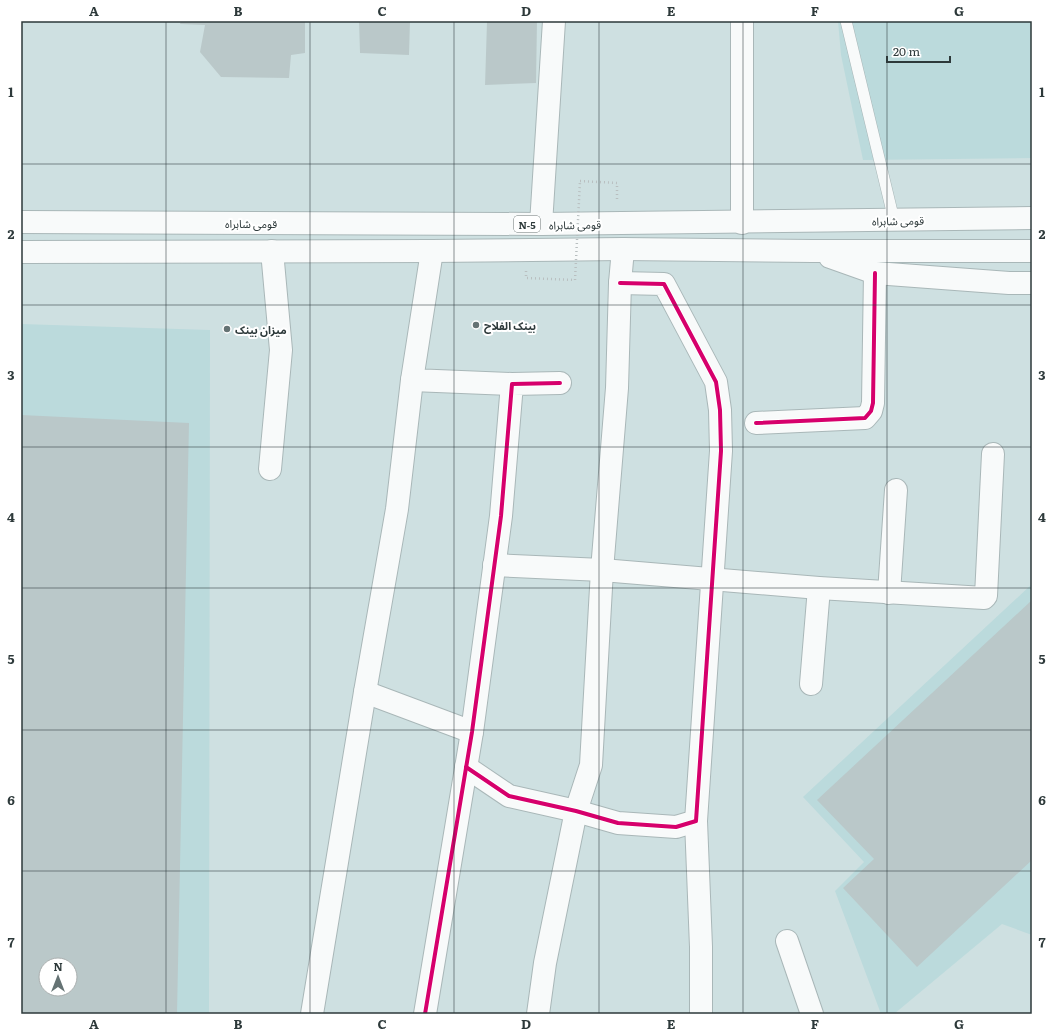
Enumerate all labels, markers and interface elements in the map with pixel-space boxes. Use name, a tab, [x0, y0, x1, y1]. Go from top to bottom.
text: A	[89, 1, 99, 20]
text: B	[234, 1, 243, 20]
text: C	[377, 1, 387, 20]
text: D	[521, 1, 531, 20]
text: E	[667, 1, 676, 20]
text: F	[811, 1, 819, 20]
text: G	[954, 1, 964, 20]
scale bar	[887, 38, 950, 64]
text: 20 m	[893, 42, 920, 60]
text: 1	[8, 82, 14, 101]
text: 1	[1039, 82, 1045, 101]
street label: قومی شاہراہ	[872, 212, 924, 228]
street label: قومی شاہراہ	[225, 215, 277, 231]
road number: N-5	[514, 216, 540, 232]
street label: قومی شاہراہ	[549, 216, 601, 232]
text: 2	[8, 224, 15, 243]
text: 2	[1039, 224, 1046, 243]
place label: بینک الفلاح	[484, 317, 536, 334]
marker: بینک الفلاح	[471, 320, 481, 330]
place label: میزان بینک	[235, 321, 287, 337]
marker: میزان بینک	[222, 324, 232, 334]
text: 3	[7, 365, 15, 384]
text: 3	[1038, 365, 1046, 384]
text: 4	[7, 507, 15, 526]
text: 4	[1038, 507, 1046, 526]
text: 5	[7, 649, 15, 668]
text: 5	[1038, 649, 1046, 668]
text: 6	[7, 790, 15, 809]
text: 6	[1038, 790, 1046, 809]
text: 7	[7, 932, 15, 951]
text: 7	[1038, 932, 1046, 951]
north arrow	[38, 957, 78, 997]
text: N	[53, 958, 63, 974]
text: A	[89, 1014, 99, 1033]
text: B	[234, 1014, 243, 1033]
text: C	[377, 1014, 387, 1033]
text: D	[521, 1014, 531, 1033]
text: E	[667, 1014, 676, 1033]
text: F	[811, 1014, 819, 1033]
text: G	[954, 1014, 964, 1033]

